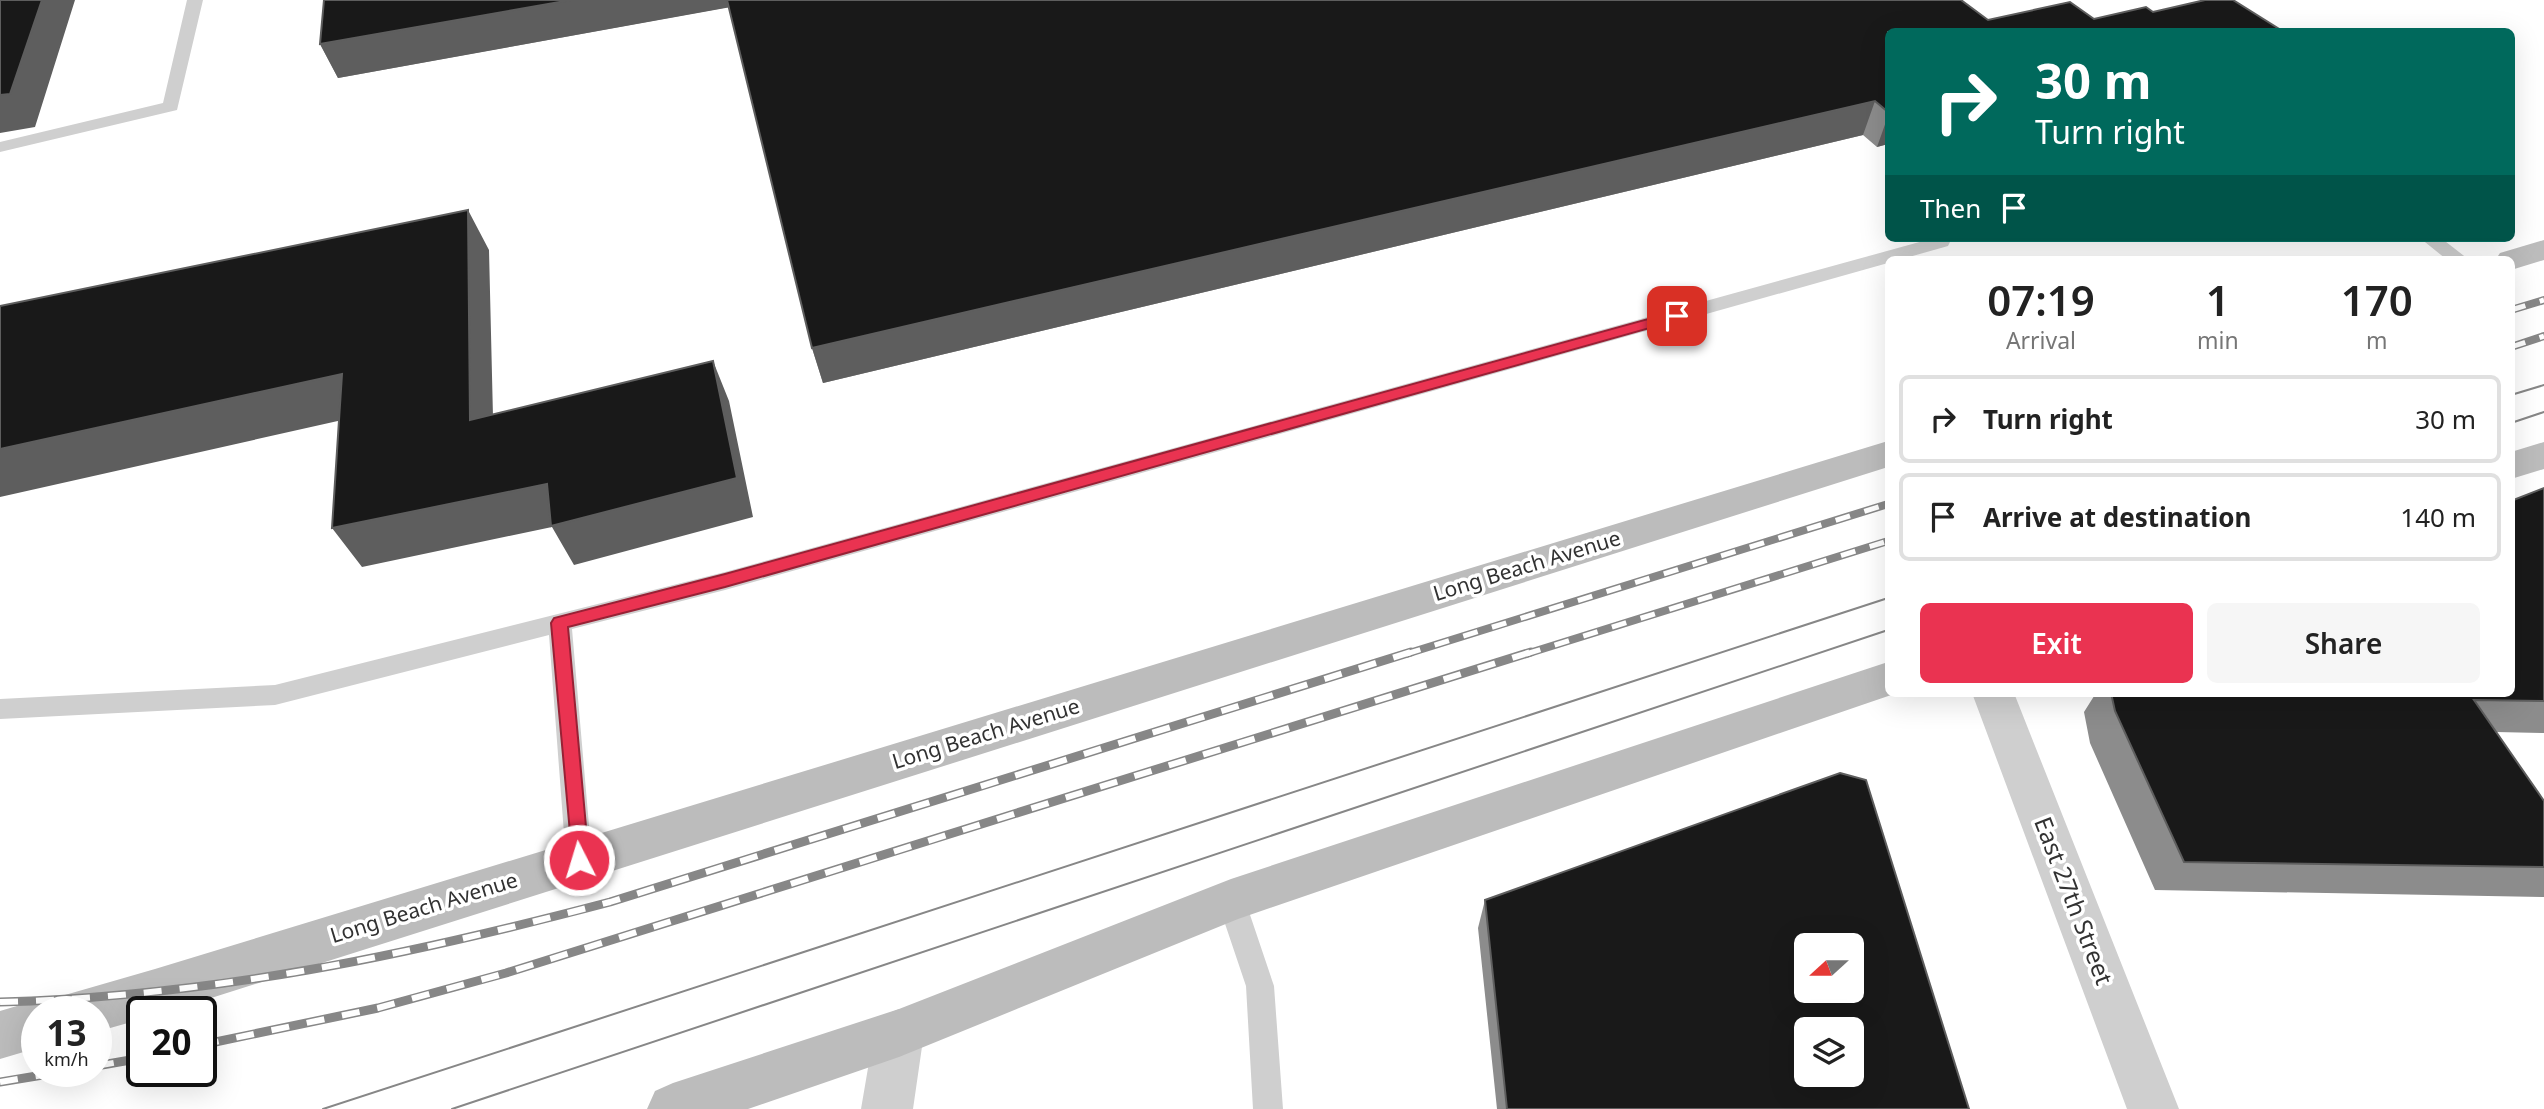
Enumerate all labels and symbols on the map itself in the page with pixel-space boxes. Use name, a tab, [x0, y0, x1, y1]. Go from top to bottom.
pin	[1647, 286, 1707, 346]
street label: Long Beach Avenue	[1430, 523, 1624, 607]
street label: Long Beach Avenue	[889, 691, 1083, 775]
street label: East 27th Street	[2027, 812, 2122, 989]
position arrow	[542, 823, 616, 897]
street label: Long Beach Avenue	[327, 865, 521, 949]
north arrow	[1794, 933, 1864, 1003]
speed limit sign: 20	[126, 996, 217, 1087]

